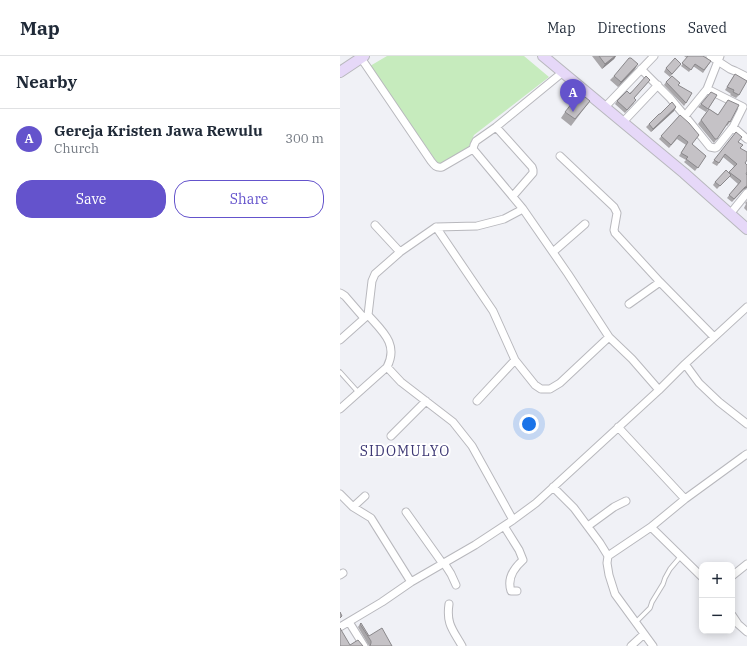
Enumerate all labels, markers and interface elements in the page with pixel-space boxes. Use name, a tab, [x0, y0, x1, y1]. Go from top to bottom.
text: Map	[20, 16, 60, 40]
text: Map	[547, 19, 576, 37]
text: Directions	[598, 19, 666, 37]
text: Saved	[688, 19, 727, 37]
text: Nearby	[16, 71, 77, 93]
pin: A	[560, 79, 586, 112]
text: Gereja Kristen Jawa Rewulu	[54, 121, 263, 140]
text: A	[24, 130, 34, 147]
text: 300 m	[285, 130, 324, 147]
text: Church	[54, 140, 99, 157]
button: Save	[16, 180, 166, 218]
button: Share	[174, 180, 324, 218]
your location	[519, 414, 539, 434]
district label: SIDOMULYO	[360, 442, 450, 460]
map controls	[699, 562, 735, 634]
button: +	[699, 562, 735, 598]
button: −	[699, 598, 735, 634]

